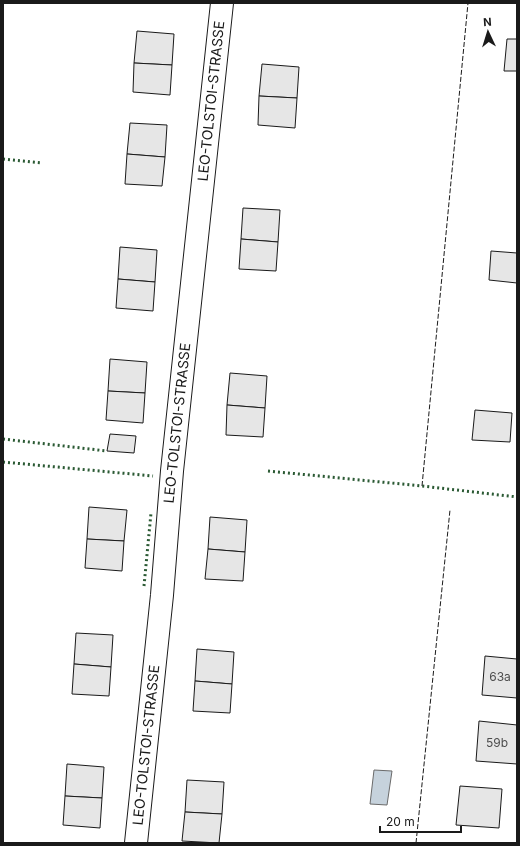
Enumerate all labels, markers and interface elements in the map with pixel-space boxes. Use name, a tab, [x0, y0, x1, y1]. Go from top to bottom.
north arrow	[468, 12, 508, 52]
text: N	[483, 15, 492, 29]
street label: LEO-TOLSTOI-STRASSE	[194, 20, 227, 182]
street label: LEO-TOLSTOI-STRASSE	[160, 342, 193, 504]
street label: LEO-TOLSTOI-STRASSE	[129, 664, 162, 826]
house number: 63a	[489, 669, 511, 684]
house number: 59b	[486, 735, 508, 750]
scale bar	[380, 808, 461, 834]
text: 20 m	[386, 814, 415, 829]

